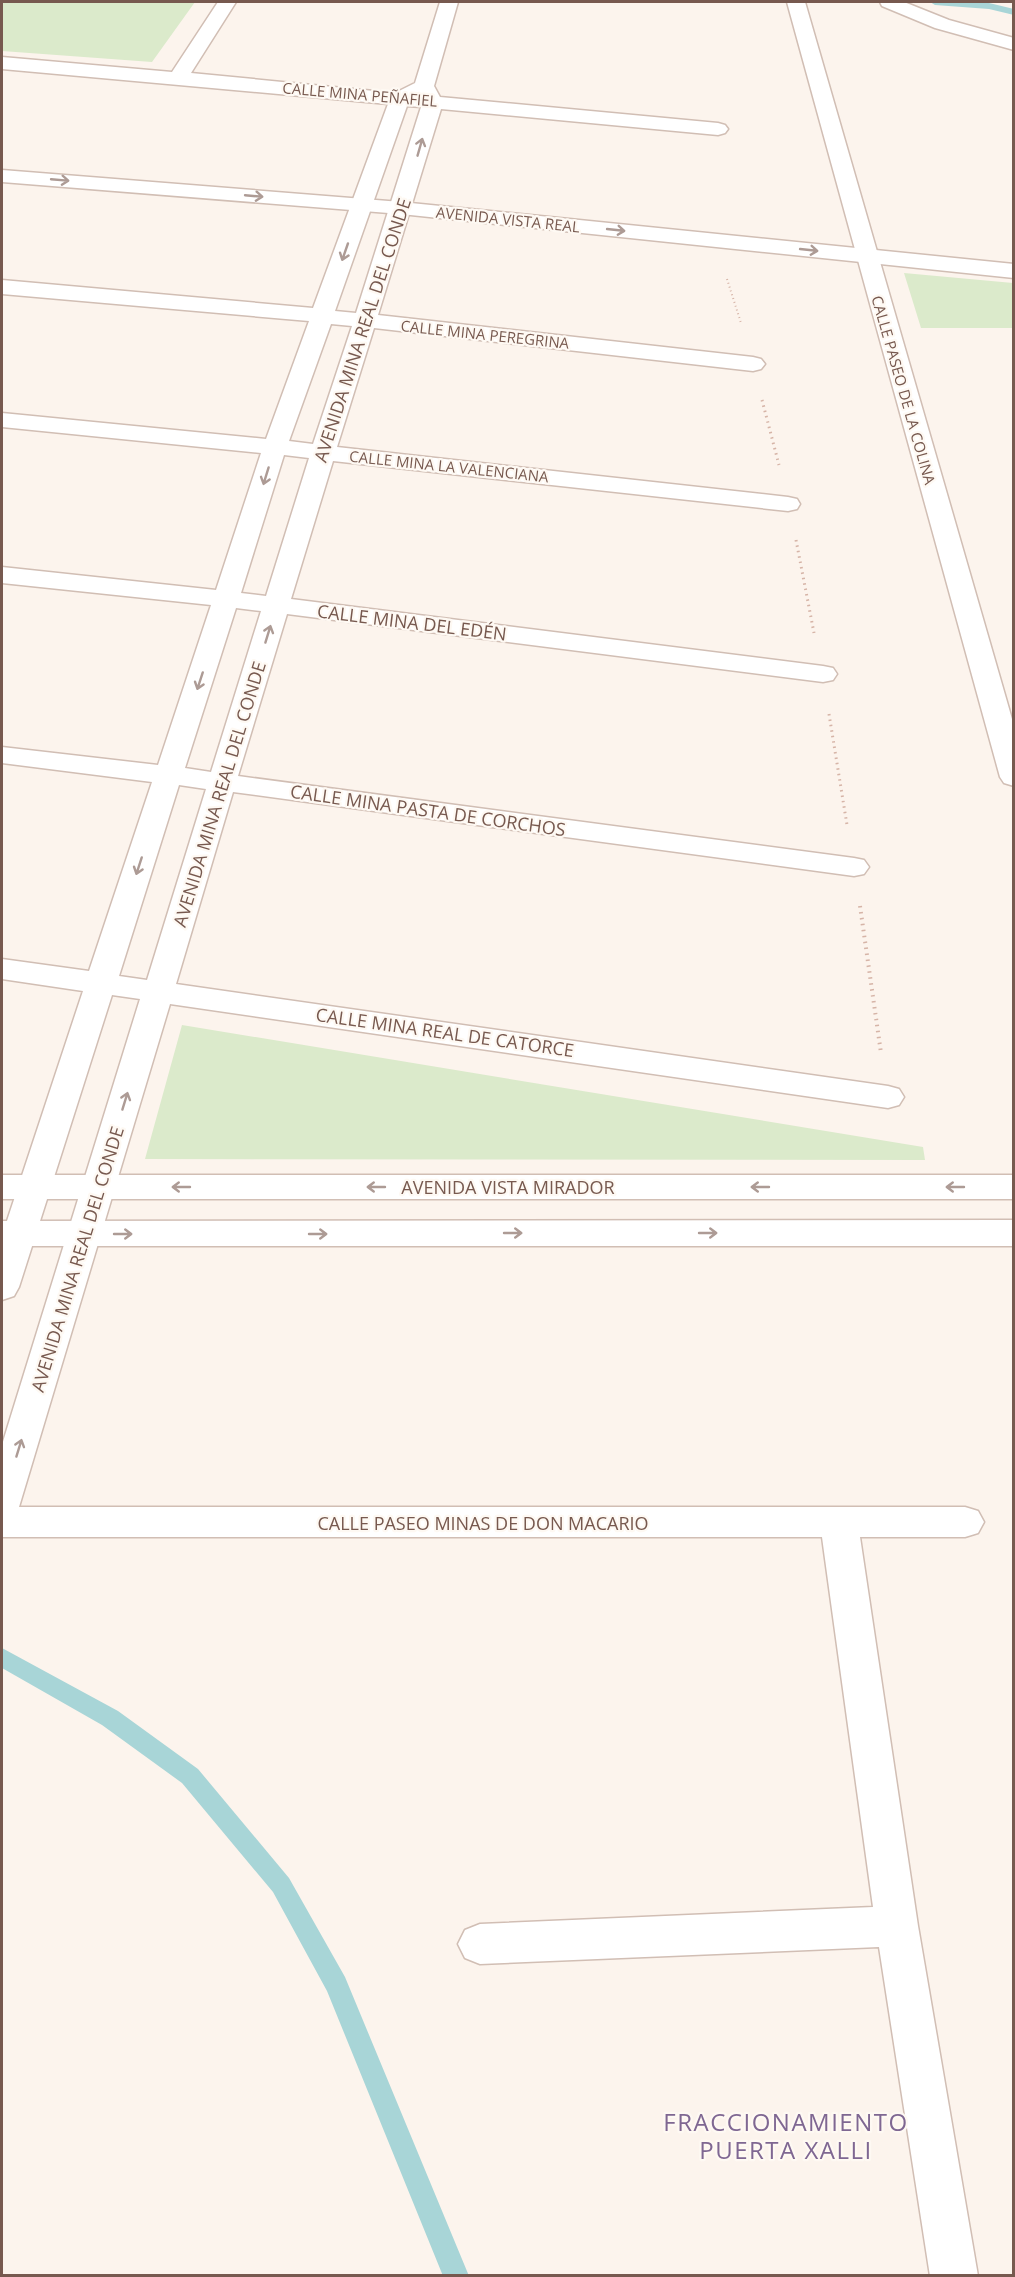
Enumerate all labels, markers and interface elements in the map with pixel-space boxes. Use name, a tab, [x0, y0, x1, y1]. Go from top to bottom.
street label: CALLE MINA PEÑAFIEL	[282, 77, 438, 111]
one-way arrow	[414, 138, 426, 157]
one-way arrow	[49, 175, 69, 186]
one-way arrow	[244, 191, 264, 202]
street label: AVENIDA MINA REAL DEL CONDE	[308, 195, 416, 465]
street label: AVENIDA VISTA REAL	[435, 202, 581, 237]
one-way arrow	[605, 225, 625, 236]
one-way arrow	[339, 242, 350, 261]
one-way arrow	[799, 245, 819, 256]
street label: CALLE PASEO DE LA COLINA	[867, 293, 941, 487]
street label: CALLE MINA PEREGRINA	[400, 315, 571, 353]
street label: CALLE MINA LA VALENCIANA	[348, 446, 550, 486]
one-way arrow	[260, 466, 271, 485]
street label: CALLE MINA DEL EDÉN	[316, 598, 508, 646]
one-way arrow	[263, 625, 274, 644]
street label: AVENIDA MINA REAL DEL CONDE	[167, 658, 271, 930]
one-way arrow	[194, 671, 205, 690]
street label: CALLE MINA PASTA DE CORCHOS	[289, 779, 567, 841]
one-way arrow	[132, 856, 143, 875]
street label: CALLE MINA REAL DE CATORCE	[314, 1002, 576, 1062]
one-way arrow	[120, 1092, 131, 1111]
street label: AVENIDA MINA REAL DEL CONDE	[25, 1123, 129, 1395]
street label: AVENIDA VISTA MIRADOR	[401, 1175, 615, 1199]
one-way arrow	[172, 1181, 192, 1193]
one-way arrow	[367, 1181, 387, 1193]
one-way arrow	[751, 1181, 771, 1193]
one-way arrow	[946, 1181, 966, 1193]
one-way arrow	[502, 1227, 522, 1239]
one-way arrow	[697, 1227, 717, 1239]
one-way arrow	[112, 1228, 132, 1240]
one-way arrow	[307, 1228, 327, 1240]
one-way arrow	[14, 1439, 25, 1458]
street label: CALLE PASEO MINAS DE DON MACARIO	[317, 1511, 649, 1535]
district label: FRACCIONAMIENTO PUERTA XALLI	[663, 2105, 909, 2166]

